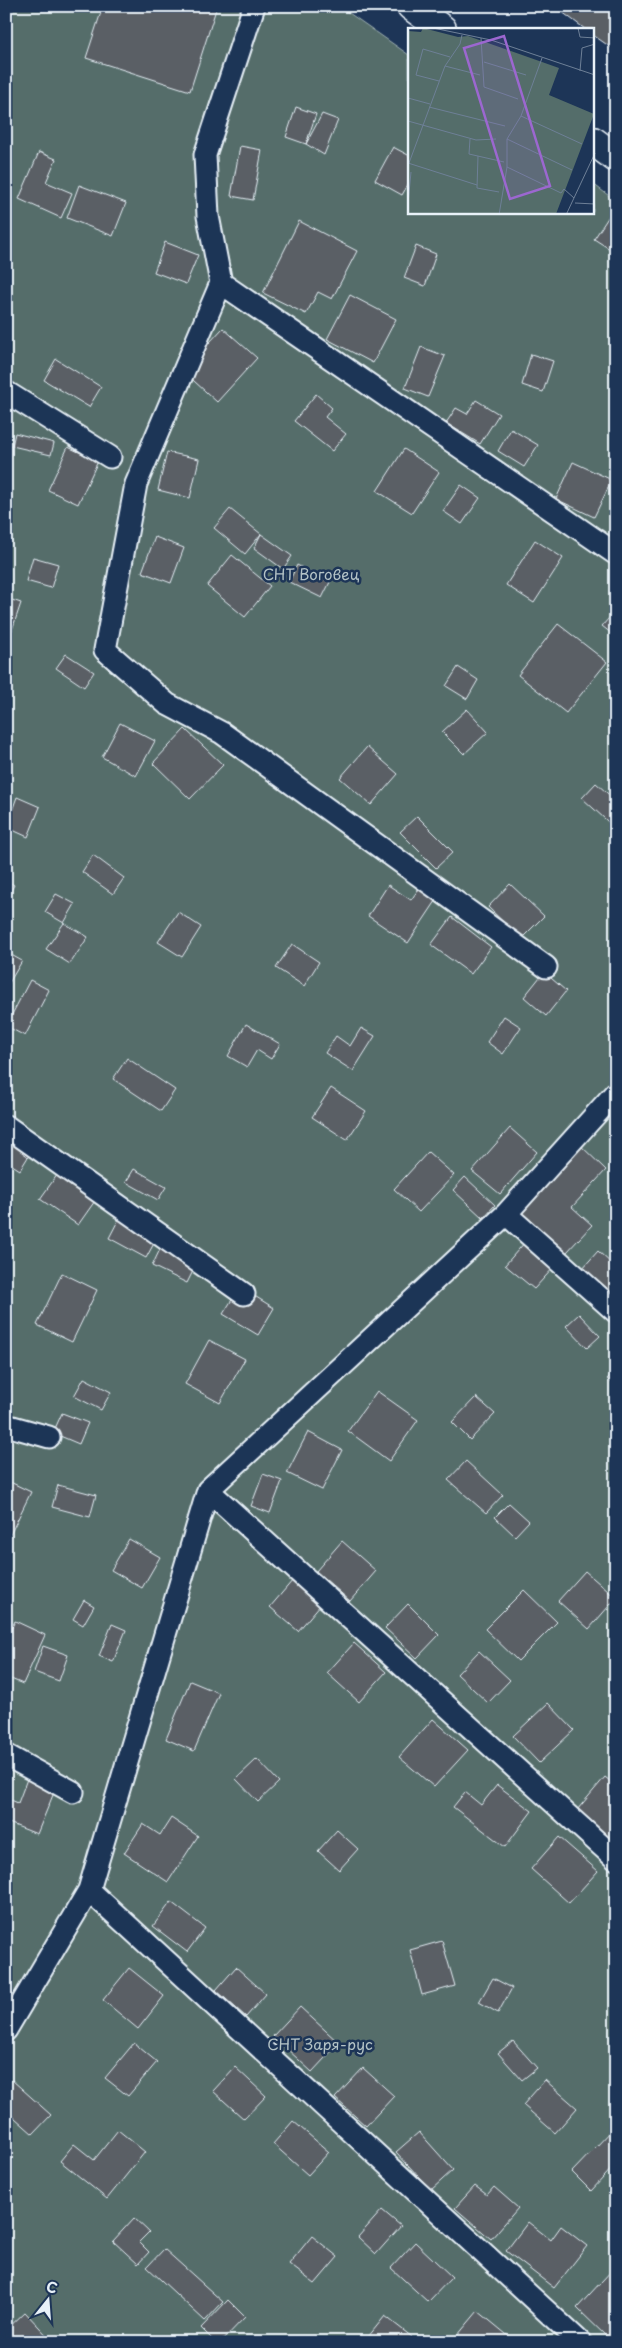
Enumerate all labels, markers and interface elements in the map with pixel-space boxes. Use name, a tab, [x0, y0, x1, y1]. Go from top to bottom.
inset map	[408, 28, 594, 214]
park label: СНТ Воговец	[263, 562, 360, 585]
park label: СНТ Заря-рус	[267, 2032, 373, 2055]
north arrow	[22, 2276, 72, 2326]
text: С	[44, 2276, 60, 2299]

